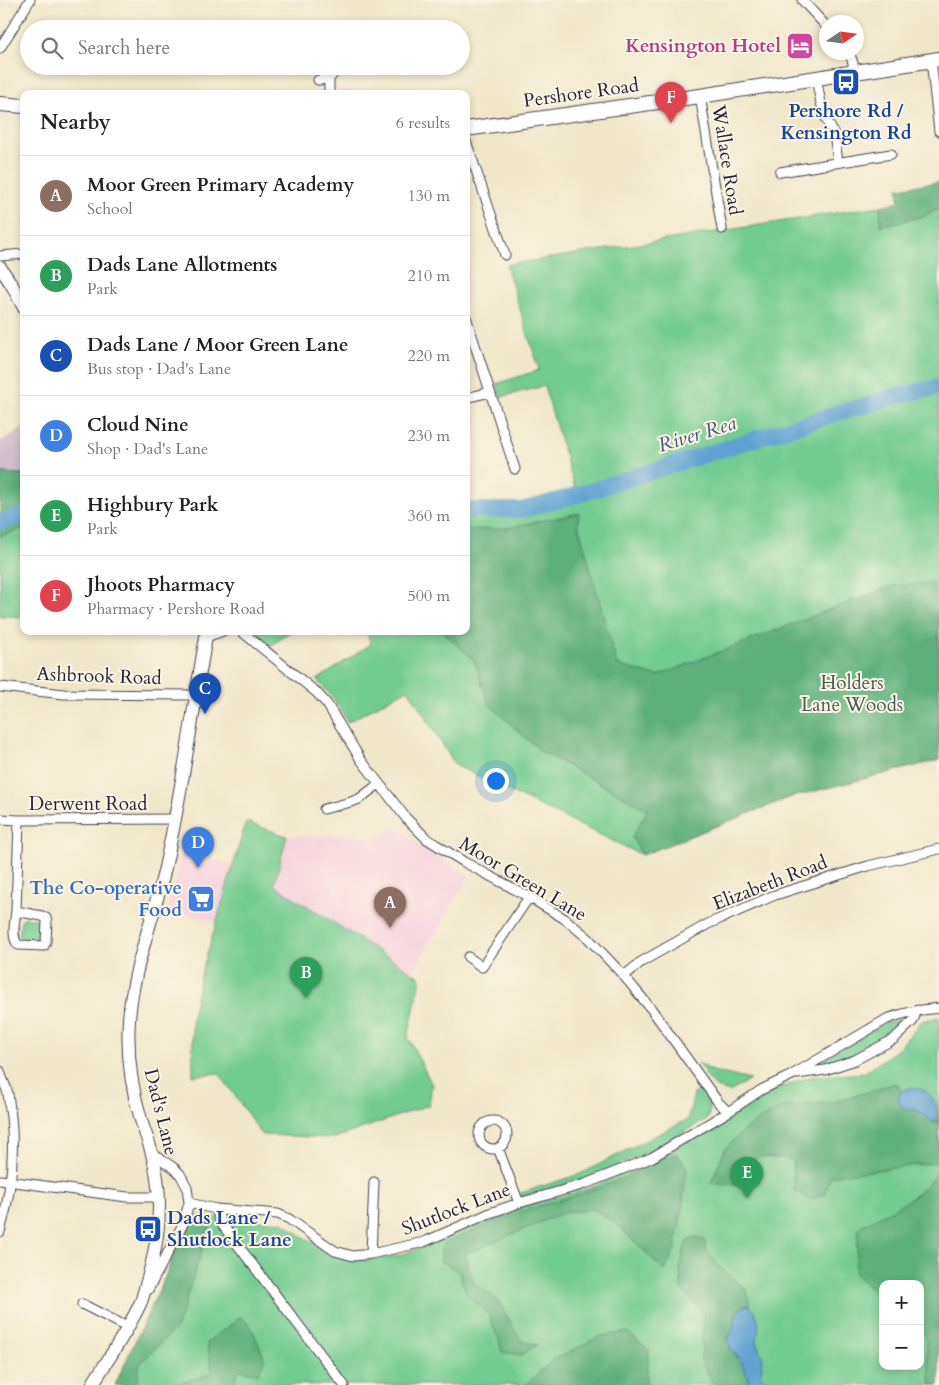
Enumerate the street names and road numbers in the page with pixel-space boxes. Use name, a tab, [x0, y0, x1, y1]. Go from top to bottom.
street label: Pershore Road	[522, 72, 640, 114]
street label: Wallace Road	[705, 102, 749, 217]
street label: Ashbrook Road	[36, 661, 162, 691]
street label: Derwent Road	[29, 791, 147, 817]
street label: Moor Green Lane	[454, 831, 592, 927]
street label: Elizabeth Road	[709, 849, 831, 917]
street label: Dad's Lane	[138, 1066, 184, 1158]
street label: Shutlock Lane	[398, 1176, 514, 1242]

